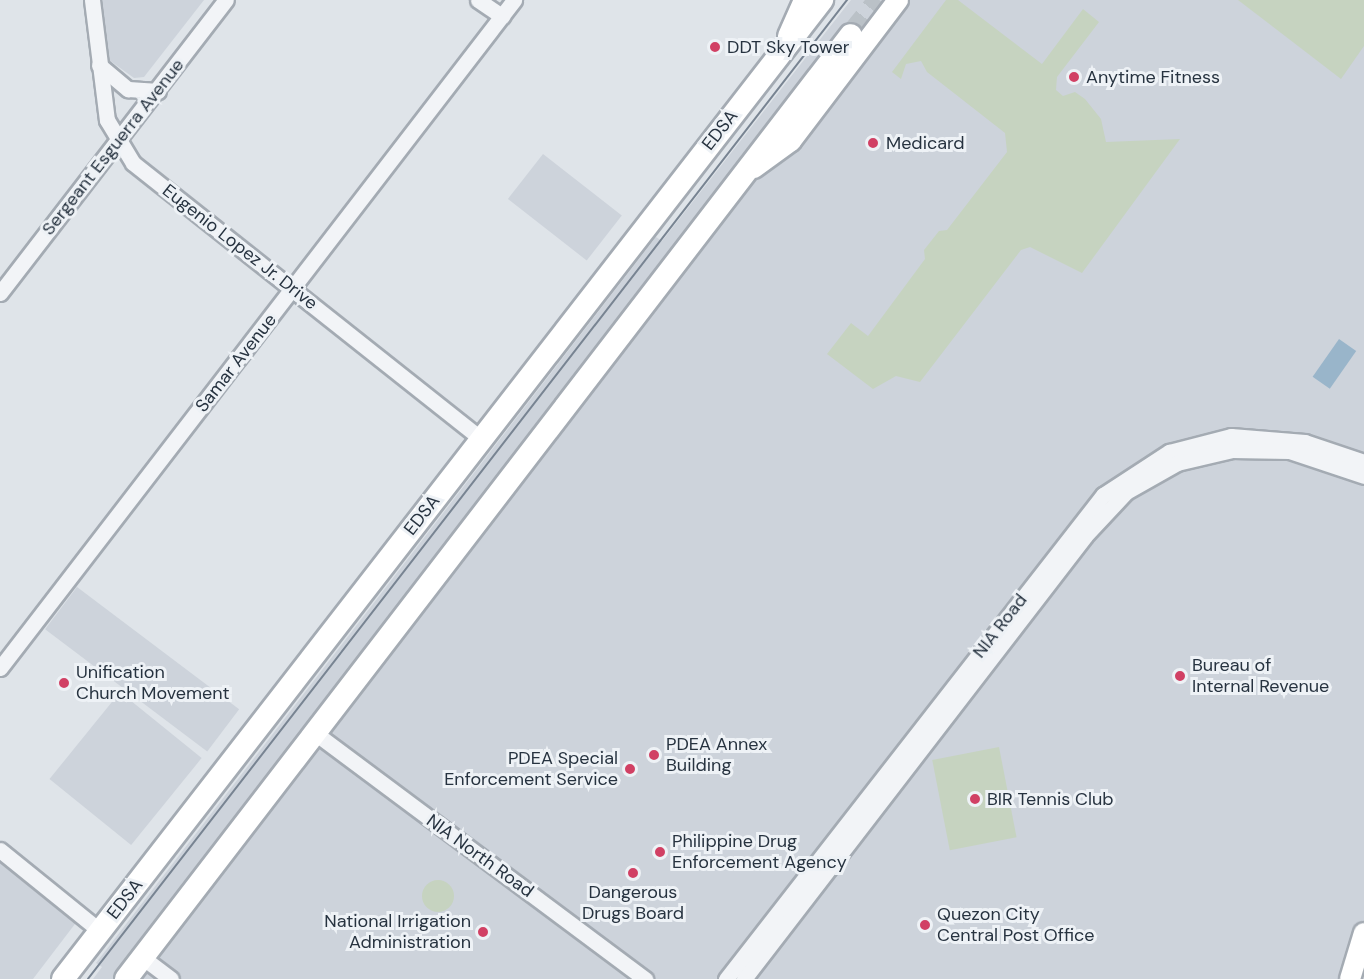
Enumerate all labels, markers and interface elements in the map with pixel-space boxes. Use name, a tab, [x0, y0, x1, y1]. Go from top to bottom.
place label: DDT Sky Tower	[727, 36, 849, 58]
marker: DDT Sky Tower	[708, 40, 722, 54]
street label: Sergeant Esguerra Avenue	[37, 55, 189, 239]
place label: Anytime Fitness	[1086, 66, 1220, 88]
marker: Anytime Fitness	[1067, 70, 1081, 84]
street label: EDSA	[698, 106, 742, 154]
place label: Medicard	[886, 132, 965, 154]
marker: Medicard	[864, 134, 882, 152]
street label: Eugenio Lopez Jr. Drive	[158, 180, 322, 314]
street label: Samar Avenue	[191, 310, 281, 416]
street label: EDSA	[400, 491, 444, 539]
street label: NIA Road	[968, 590, 1032, 662]
place label: Bureau of Internal Revenue	[1192, 655, 1329, 698]
place label: Unification Church Movement	[76, 662, 230, 704]
marker: Bureau of Internal Revenue	[1173, 669, 1187, 683]
marker: Unification Church Movement	[57, 676, 71, 690]
place label: PDEA Annex Building	[666, 734, 767, 777]
place label: PDEA Special Enforcement Service	[444, 748, 618, 790]
marker: PDEA Annex Building	[647, 748, 661, 762]
marker: PDEA Special Enforcement Service	[623, 762, 637, 776]
place label: BIR Tennis Club	[987, 788, 1114, 810]
marker: BIR Tennis Club	[968, 792, 982, 806]
street label: NIA North Road	[422, 810, 538, 902]
place label: Philippine Drug Enforcement Agency	[672, 831, 847, 874]
marker: Philippine Drug Enforcement Agency	[653, 845, 667, 859]
marker: Dangerous Drugs Board	[626, 866, 640, 880]
street label: EDSA	[103, 875, 147, 923]
place label: Dangerous Drugs Board	[582, 882, 684, 924]
place label: Quezon City Central Post Office	[937, 904, 1095, 946]
place label: National Irrigation Administration	[324, 911, 471, 954]
marker: Quezon City Central Post Office	[918, 918, 932, 932]
marker: National Irrigation Administration	[476, 925, 490, 939]

